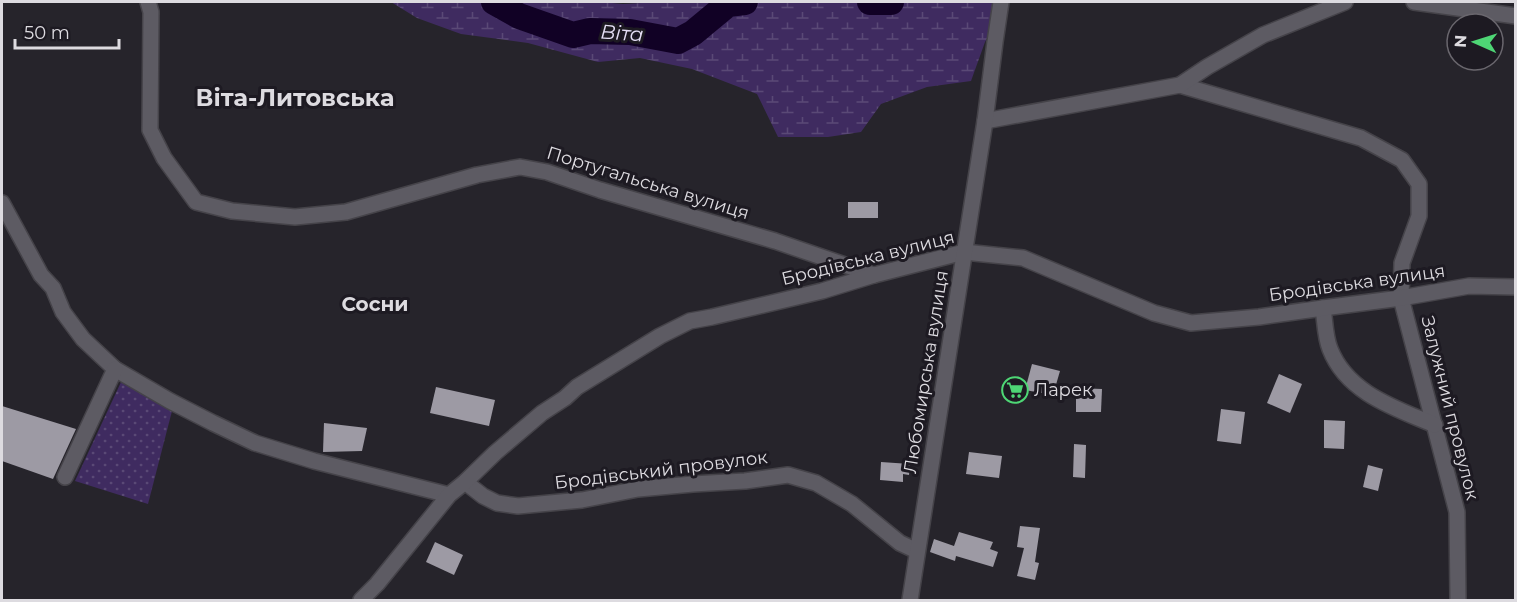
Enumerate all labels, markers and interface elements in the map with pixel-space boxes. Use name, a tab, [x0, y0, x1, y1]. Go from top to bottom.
scale bar	[15, 12, 118, 50]
north arrow	[1445, 12, 1505, 72]
water label: Віта	[600, 20, 644, 46]
text: 50 m	[24, 22, 70, 44]
text: N	[1451, 34, 1470, 48]
district label: Віта-Литовська	[196, 83, 394, 112]
street label: Португальська вулиця	[544, 142, 752, 224]
street label: Бродівська вулиця	[779, 226, 957, 290]
street label: Бродівська вулиця	[1267, 260, 1447, 306]
street label: Любомирська вулиця	[899, 269, 953, 475]
district label: Сосни	[341, 292, 409, 316]
street label: Залужний провулок	[1416, 314, 1484, 503]
supermarket icon: Ларек	[1000, 375, 1030, 405]
place label: Ларек	[1034, 379, 1093, 401]
street label: Бродівський провулок	[553, 446, 769, 494]

